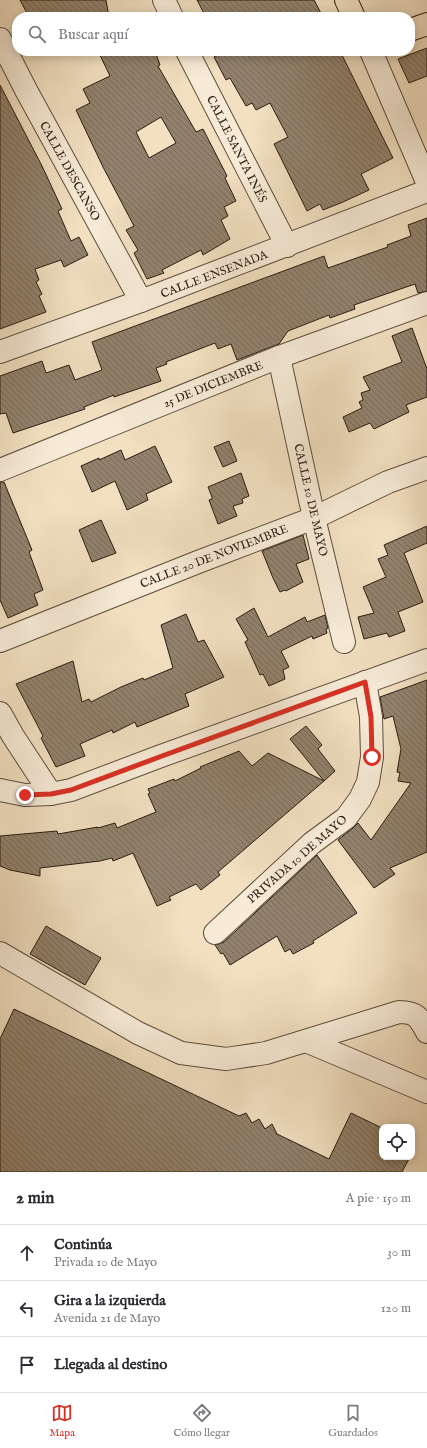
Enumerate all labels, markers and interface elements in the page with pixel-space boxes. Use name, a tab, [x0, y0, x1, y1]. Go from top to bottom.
search box	[12, 12, 415, 56]
icon: search	[26, 23, 48, 45]
text: Buscar aquí	[58, 25, 128, 44]
street label: CALLE SANTA INÉS	[203, 93, 271, 205]
street label: CALLE DESCANSO	[36, 119, 103, 224]
street label: CALLE ENSENADA	[159, 247, 271, 302]
street label: 25 DE DICIEMBRE	[161, 358, 265, 411]
street label: CALLE 10 DE MAYO	[290, 442, 331, 558]
street label: CALLE 20 DE NOVIEMBRE	[138, 521, 290, 592]
route start	[363, 748, 381, 766]
route end	[16, 786, 34, 804]
street label: PRIVADA 10 DE MAYO	[244, 812, 350, 907]
map controls	[379, 1124, 415, 1160]
button: locate	[379, 1124, 415, 1160]
text: 2 min	[16, 1188, 54, 1209]
text: A pie · 150 m	[346, 1190, 411, 1207]
text: Continúa	[54, 1235, 112, 1254]
icon: ahead	[16, 1242, 38, 1264]
text: 30 m	[387, 1244, 411, 1261]
text: Privada 10 de Mayo	[54, 1254, 157, 1271]
text: Gira a la izquierda	[54, 1291, 166, 1310]
icon: left	[16, 1298, 38, 1320]
text: 120 m	[381, 1300, 411, 1317]
text: Avenida 21 de Mayo	[54, 1310, 160, 1327]
icon: arrive	[16, 1354, 38, 1376]
text: Llegada al destino	[54, 1355, 167, 1374]
tab: Mapa	[49, 1402, 75, 1440]
tab: Cómo llegar	[173, 1402, 230, 1440]
tab: Guardados	[328, 1402, 378, 1440]

